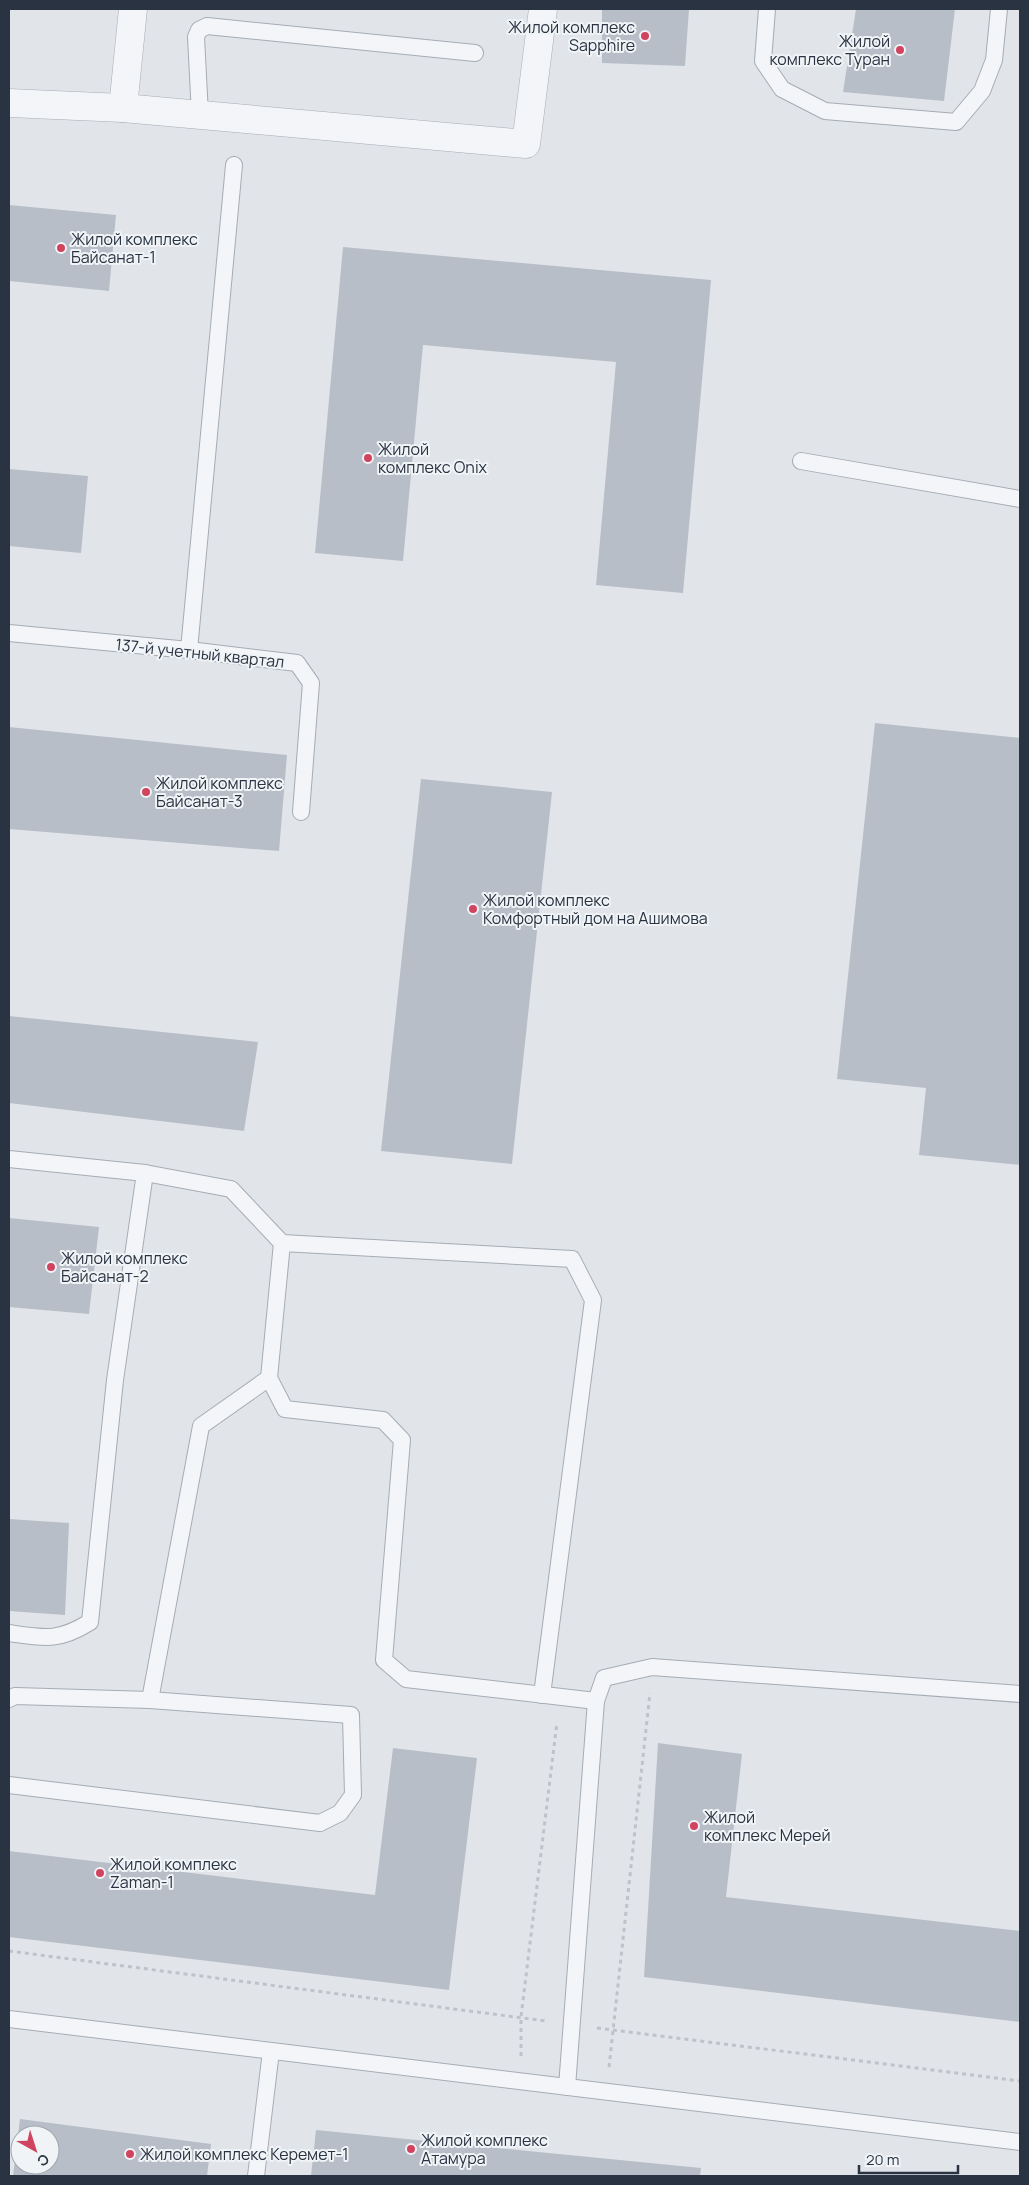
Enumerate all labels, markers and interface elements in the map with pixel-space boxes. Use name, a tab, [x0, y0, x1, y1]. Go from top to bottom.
place label: Жилой комплекс Sapphire	[508, 16, 635, 56]
marker: Жилой комплекс Sapphire	[639, 30, 651, 42]
place label: Жилой комплекс Туран	[770, 30, 890, 70]
marker: Жилой комплекс Туран	[894, 44, 906, 56]
place label: Жилой комплекс Байсанат-1	[71, 228, 198, 268]
marker: Жилой комплекс Байсанат-1	[55, 242, 67, 254]
place label: Жилой комплекс Onix	[378, 438, 488, 478]
marker: Жилой комплекс Onix	[362, 452, 374, 464]
street label: 137-й учетный квартал	[114, 633, 286, 673]
place label: Жилой комплекс Байсанат-3	[156, 772, 283, 812]
marker: Жилой комплекс Байсанат-3	[140, 786, 152, 798]
place label: Жилой комплекс Комфортный дом на Ашимова	[483, 889, 708, 929]
marker: Жилой комплекс Комфортный дом на Ашимова	[467, 903, 479, 915]
place label: Жилой комплекс Байсанат-2	[61, 1247, 188, 1287]
marker: Жилой комплекс Байсанат-2	[45, 1261, 57, 1273]
place label: Жилой комплекс Мерей	[704, 1806, 831, 1846]
marker: Жилой комплекс Мерей	[688, 1820, 700, 1832]
place label: Жилой комплекс Zaman-1	[110, 1853, 237, 1893]
marker: Жилой комплекс Zaman-1	[94, 1867, 106, 1879]
north arrow	[10, 2125, 60, 2175]
place label: Жилой комплекс Атамура	[421, 2129, 548, 2169]
scale bar	[859, 2142, 958, 2174]
place label: Жилой комплекс Керемет-1	[140, 2143, 348, 2165]
marker: Жилой комплекс Атамура	[405, 2143, 417, 2155]
marker: Жилой комплекс Керемет-1	[124, 2148, 136, 2160]
text: 20 m	[866, 2149, 899, 2170]
text: С	[33, 2150, 53, 2171]

